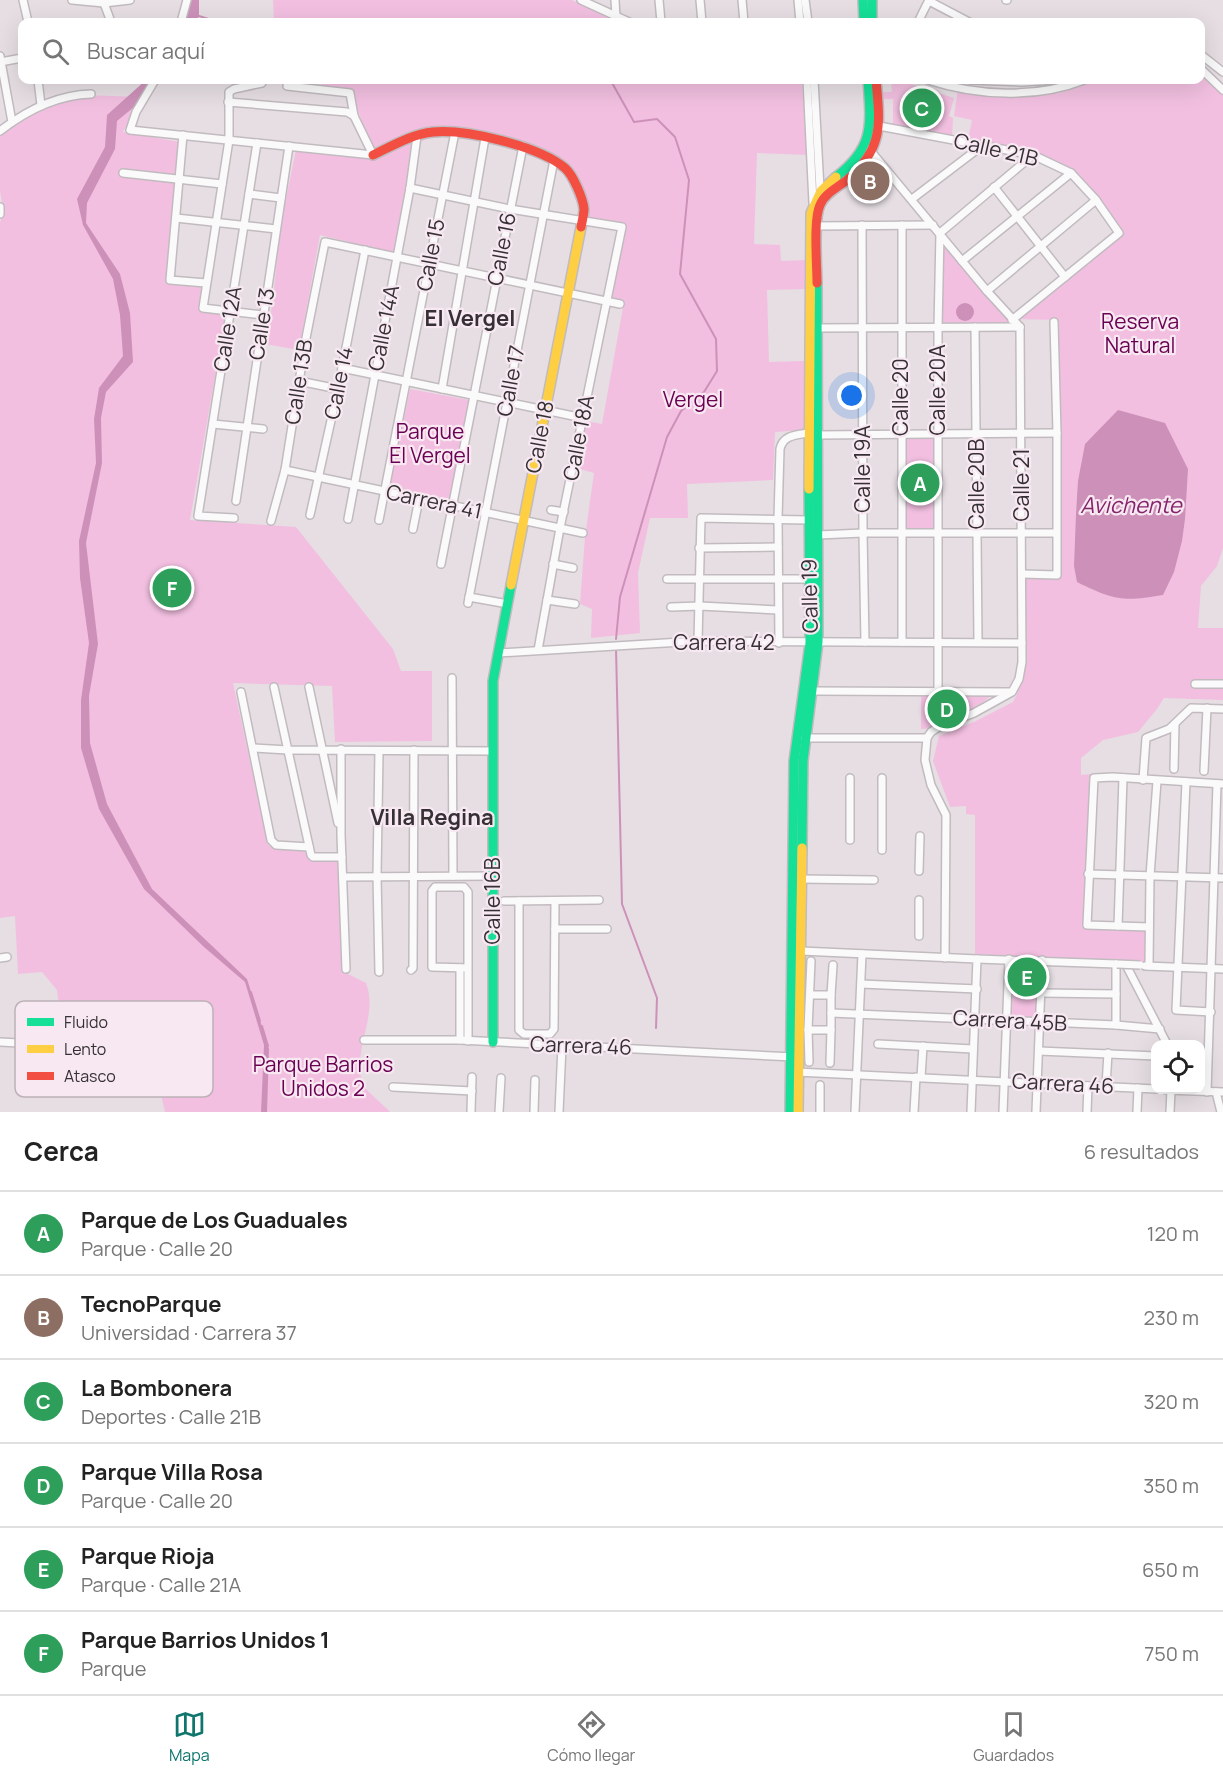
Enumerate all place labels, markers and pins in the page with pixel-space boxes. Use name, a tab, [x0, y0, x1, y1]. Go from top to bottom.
pin: C	[902, 86, 942, 130]
pin: B	[850, 158, 890, 204]
pin: A	[900, 460, 940, 506]
pin: F	[152, 566, 192, 610]
pin: D	[928, 686, 966, 732]
pin: E	[1008, 954, 1046, 1000]

